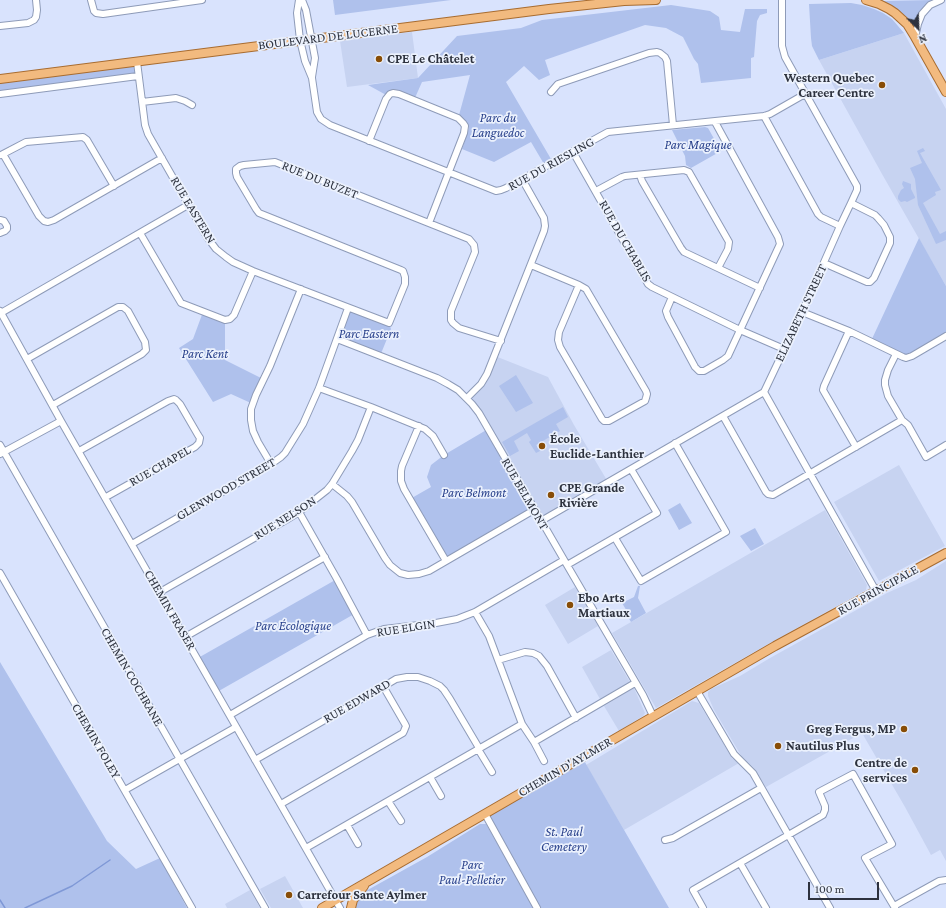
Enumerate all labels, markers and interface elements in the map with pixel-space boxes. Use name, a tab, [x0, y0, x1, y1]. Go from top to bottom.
north arrow	[898, 8, 938, 48]
street label: BOULEVARD DE LUCERNE	[257, 21, 399, 53]
text: N	[917, 32, 929, 46]
place label: CPE Le Châtelet	[387, 51, 474, 67]
marker: CPE Le Châtelet	[374, 54, 384, 64]
place label: Western Quebec Career Centre	[784, 70, 874, 101]
marker: Western Quebec Career Centre	[877, 80, 887, 90]
park label: Parc du Languedoc	[472, 110, 524, 141]
street label: RUE DU RIESLING	[505, 134, 597, 194]
park label: Parc Magique	[664, 137, 732, 153]
street label: RUE DU BUZET	[280, 158, 360, 202]
street label: RUE EASTERN	[167, 174, 219, 246]
street label: RUE DU CHABLIS	[595, 197, 655, 285]
street label: ELIZABETH STREET	[772, 262, 830, 364]
park label: Parc Eastern	[339, 326, 399, 342]
park label: Parc Kent	[182, 346, 228, 362]
place label: École Euclide-Lanthier	[550, 431, 644, 462]
marker: École Euclide-Lanthier	[537, 441, 547, 451]
street label: RUE CHAPEL	[126, 442, 194, 490]
street label: GLENWOOD STREET	[174, 454, 278, 524]
street label: RUE BELMONT	[498, 455, 552, 533]
place label: CPE Grande Rivière	[559, 480, 624, 511]
park label: Parc Belmont	[442, 485, 506, 501]
marker: CPE Grande Rivière	[546, 490, 556, 500]
street label: RUE NELSON	[251, 493, 319, 543]
street label: RUE PRINCIPALE	[835, 561, 921, 619]
street label: CHEMIN FRASER	[141, 567, 199, 653]
place label: Ebo Arts Martiaux	[578, 590, 630, 621]
marker: Ebo Arts Martiaux	[565, 600, 575, 610]
street label: RUE ELGIN	[376, 616, 436, 640]
park label: Parc Écologique	[255, 618, 331, 634]
street label: CHEMIN COCHRANE	[97, 625, 167, 729]
street label: RUE EDWARD	[321, 675, 393, 727]
street label: CHEMIN FOLEY	[68, 701, 124, 781]
place label: Greg Fergus, MP	[806, 721, 896, 737]
marker: Greg Fergus, MP	[899, 724, 909, 734]
street label: CHEMIN D'AYLMER	[515, 734, 615, 800]
place label: Nautilus Plus	[786, 738, 859, 754]
marker: Nautilus Plus	[773, 741, 783, 751]
place label: Centre de services	[854, 755, 907, 786]
marker: Centre de services	[910, 765, 920, 775]
park label: St. Paul Cemetery	[541, 824, 587, 855]
park label: Parc Paul-Pelletier	[439, 857, 505, 888]
scale bar	[810, 874, 881, 900]
text: 100 m	[815, 882, 844, 896]
place label: Carrefour Sante Aylmer	[297, 887, 426, 903]
marker: Carrefour Sante Aylmer	[284, 890, 294, 900]

